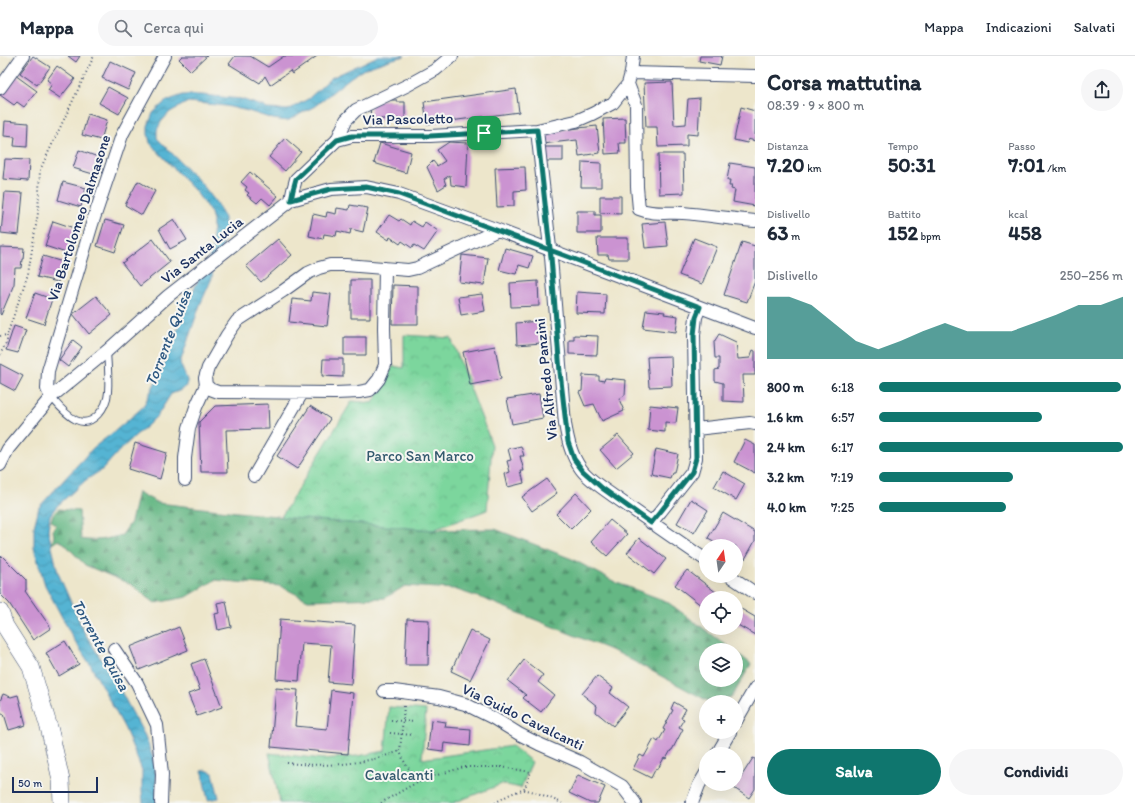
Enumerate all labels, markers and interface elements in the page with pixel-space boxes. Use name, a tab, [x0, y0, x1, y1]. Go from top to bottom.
search box	[98, 10, 378, 46]
text: Mappa	[20, 16, 74, 39]
icon: search	[112, 17, 134, 39]
text: Cerca qui	[144, 19, 204, 37]
text: Mappa	[924, 19, 964, 36]
text: Indicazioni	[986, 19, 1052, 36]
text: Salvati	[1074, 19, 1115, 36]
text: Corsa mattutina	[767, 69, 922, 96]
button: share	[1081, 69, 1123, 111]
text: 08:39 · 9 × 800 m	[767, 98, 864, 113]
street label: Via Pascoletto	[363, 109, 453, 129]
pin	[467, 116, 501, 150]
icon: arrive	[473, 122, 495, 144]
street label: Via Bartolomeo Dalmasone	[44, 132, 114, 304]
text: Distanza	[767, 140, 809, 153]
text: Tempo	[888, 140, 918, 153]
text: Passo	[1008, 140, 1035, 153]
text: 7.20	[767, 153, 805, 177]
text: 50:31	[888, 153, 936, 177]
text: 7:01	[1008, 153, 1045, 177]
text: km	[805, 162, 822, 175]
text: /km	[1045, 162, 1066, 175]
text: Dislivello	[767, 208, 810, 221]
text: Battito	[888, 208, 921, 221]
text: kcal	[1008, 208, 1028, 221]
street label: Via Santa Lucia	[157, 212, 247, 288]
text: 63	[767, 221, 788, 245]
text: 152	[888, 221, 918, 245]
text: 458	[1008, 221, 1042, 245]
text: m	[788, 230, 800, 243]
text: bpm	[918, 230, 941, 243]
text: Dislivello	[767, 268, 818, 283]
text: 250–256 m	[1060, 268, 1123, 283]
water label: Torrente Quisa	[141, 286, 195, 389]
street label: Via Alfredo Panzini	[531, 317, 561, 441]
text: 800 m	[767, 380, 804, 395]
text: 6:18	[831, 380, 854, 395]
text: 1.6 km	[767, 410, 803, 425]
text: 6:57	[831, 410, 854, 425]
text: 2.4 km	[767, 440, 805, 455]
text: 6:17	[831, 440, 854, 455]
park label: Parco San Marco	[366, 447, 474, 465]
text: 3.2 km	[767, 470, 804, 485]
text: 7:19	[831, 470, 853, 485]
text: 4.0 km	[767, 500, 806, 515]
text: 7:25	[831, 500, 854, 515]
north arrow	[699, 539, 743, 583]
map controls	[699, 539, 743, 791]
button: locate	[699, 591, 743, 635]
water label: Torrente Quisa	[68, 596, 134, 695]
button: layers	[699, 643, 743, 687]
street label: Via Guido Cavalcanti	[459, 680, 587, 754]
button: +	[699, 695, 743, 739]
button: −	[699, 747, 743, 791]
button: Salva	[767, 749, 941, 795]
button: Condividi	[949, 749, 1123, 795]
park label: Cavalcanti	[365, 766, 433, 784]
scale bar	[12, 775, 98, 794]
text: 50 m	[18, 777, 42, 790]

